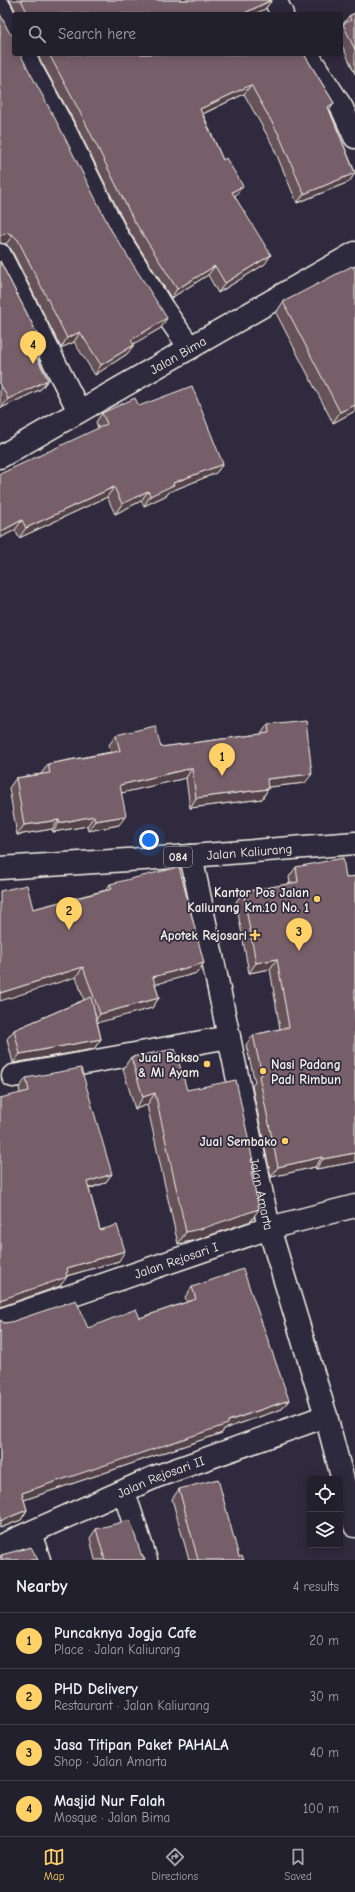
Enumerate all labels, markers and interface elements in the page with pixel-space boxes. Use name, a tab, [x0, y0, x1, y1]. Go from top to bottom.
search box	[12, 12, 343, 56]
icon: search	[26, 23, 48, 45]
text: Search here	[58, 25, 136, 43]
pin: 4	[20, 331, 46, 364]
street label: Jalan Bima	[147, 333, 208, 377]
pin: 1	[209, 743, 235, 776]
your location	[139, 830, 159, 850]
street label: Jalan Kaliurang	[206, 840, 293, 862]
road number: 084	[164, 847, 192, 867]
place label: Kantor Pos Jalan Kaliurang Km.10 No. 1	[187, 885, 309, 915]
marker: Kantor Pos Jalan Kaliurang Km.10 No. 1	[312, 894, 322, 904]
pin: 2	[56, 897, 82, 930]
pin: 3	[286, 918, 312, 951]
place label: Apotek Rejosari	[160, 928, 247, 943]
marker: Apotek Rejosari	[250, 930, 260, 940]
place label: Jual Bakso & Mi Ayam	[138, 1050, 199, 1080]
place label: Nasi Padang Padi Rimbun	[271, 1057, 341, 1087]
marker: Jual Bakso & Mi Ayam	[202, 1059, 212, 1069]
marker: Nasi Padang Padi Rimbun	[258, 1066, 268, 1076]
place label: Jual Sembako	[200, 1134, 277, 1149]
marker: Jual Sembako	[280, 1136, 290, 1146]
street label: Jalan Amarta	[247, 1156, 277, 1231]
street label: Jalan Rejosari I	[132, 1239, 220, 1281]
street label: Jalan Rejosari II	[115, 1453, 206, 1501]
map controls	[307, 1476, 343, 1548]
button: locate	[307, 1476, 343, 1512]
button: layers	[307, 1512, 343, 1548]
text: Nearby	[16, 1577, 67, 1596]
text: 4 results	[293, 1579, 339, 1594]
text: Puncaknya Jogja Cafe	[54, 1624, 196, 1642]
text: 1	[26, 1633, 32, 1648]
text: 20 m	[309, 1633, 339, 1648]
text: Place · Jalan Kaliurang	[54, 1642, 180, 1657]
text: PHD Delivery	[54, 1680, 138, 1698]
text: 2	[26, 1689, 32, 1704]
text: 30 m	[309, 1689, 339, 1704]
text: Restaurant · Jalan Kaliurang	[54, 1698, 210, 1713]
text: Jasa Titipan Paket PAHALA	[54, 1736, 229, 1754]
text: 3	[26, 1745, 32, 1760]
text: 40 m	[310, 1745, 339, 1760]
text: Shop · Jalan Amarta	[54, 1754, 167, 1769]
text: Masjid Nur Falah	[54, 1792, 165, 1810]
text: 4	[26, 1801, 32, 1816]
text: 100 m	[303, 1801, 339, 1816]
text: Mosque · Jalan Bima	[54, 1810, 170, 1825]
tab: Map	[43, 1846, 65, 1883]
tab: Directions	[151, 1846, 198, 1883]
tab: Saved	[284, 1846, 312, 1883]

